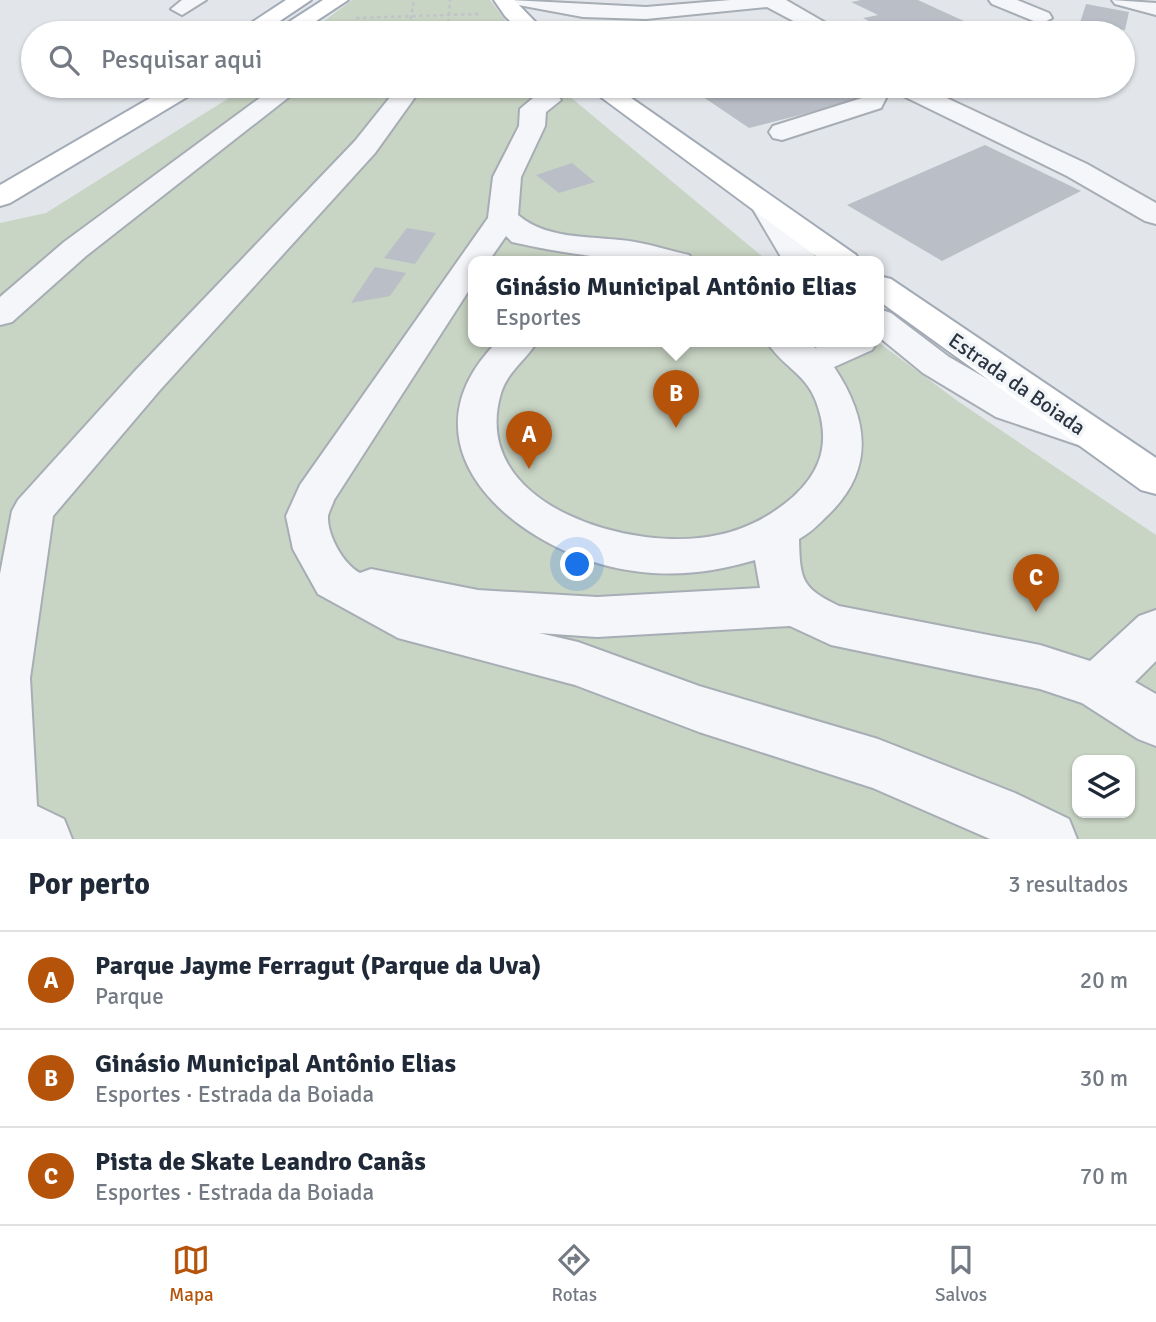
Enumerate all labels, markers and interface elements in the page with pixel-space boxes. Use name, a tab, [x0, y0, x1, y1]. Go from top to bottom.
search box	[21, 21, 1135, 98]
icon: search	[45, 41, 83, 79]
text: Pesquisar aqui	[101, 44, 262, 76]
popup	[468, 256, 884, 347]
text: Ginásio Municipal Antônio Elias	[496, 271, 856, 303]
text: Esportes	[496, 303, 581, 332]
street label: Estrada da Boiada	[944, 327, 1090, 441]
pin: B	[653, 370, 699, 428]
pin: A	[506, 411, 552, 469]
your location	[560, 547, 594, 581]
pin: C	[1013, 554, 1059, 612]
map controls	[1072, 755, 1135, 818]
button: layers	[1072, 755, 1135, 818]
text: Por perto	[28, 866, 150, 903]
text: 3 resultados	[1008, 870, 1128, 899]
text: Parque Jayme Ferragut (Parque da Uva)	[95, 950, 541, 982]
text: A	[44, 966, 58, 995]
text: 20 m	[1080, 966, 1128, 995]
text: Parque	[95, 982, 164, 1011]
text: Ginásio Municipal Antônio Elias	[95, 1048, 456, 1080]
text: B	[44, 1064, 58, 1093]
text: 30 m	[1080, 1064, 1128, 1093]
text: Esportes · Estrada da Boiada	[95, 1080, 374, 1109]
text: Pista de Skate Leandro Canãs	[95, 1146, 426, 1178]
text: C	[44, 1162, 58, 1191]
text: 70 m	[1080, 1162, 1128, 1191]
text: Esportes · Estrada da Boiada	[95, 1178, 374, 1207]
tab: Mapa	[169, 1241, 214, 1307]
tab: Rotas	[552, 1241, 597, 1307]
tab: Salvos	[935, 1241, 987, 1307]

